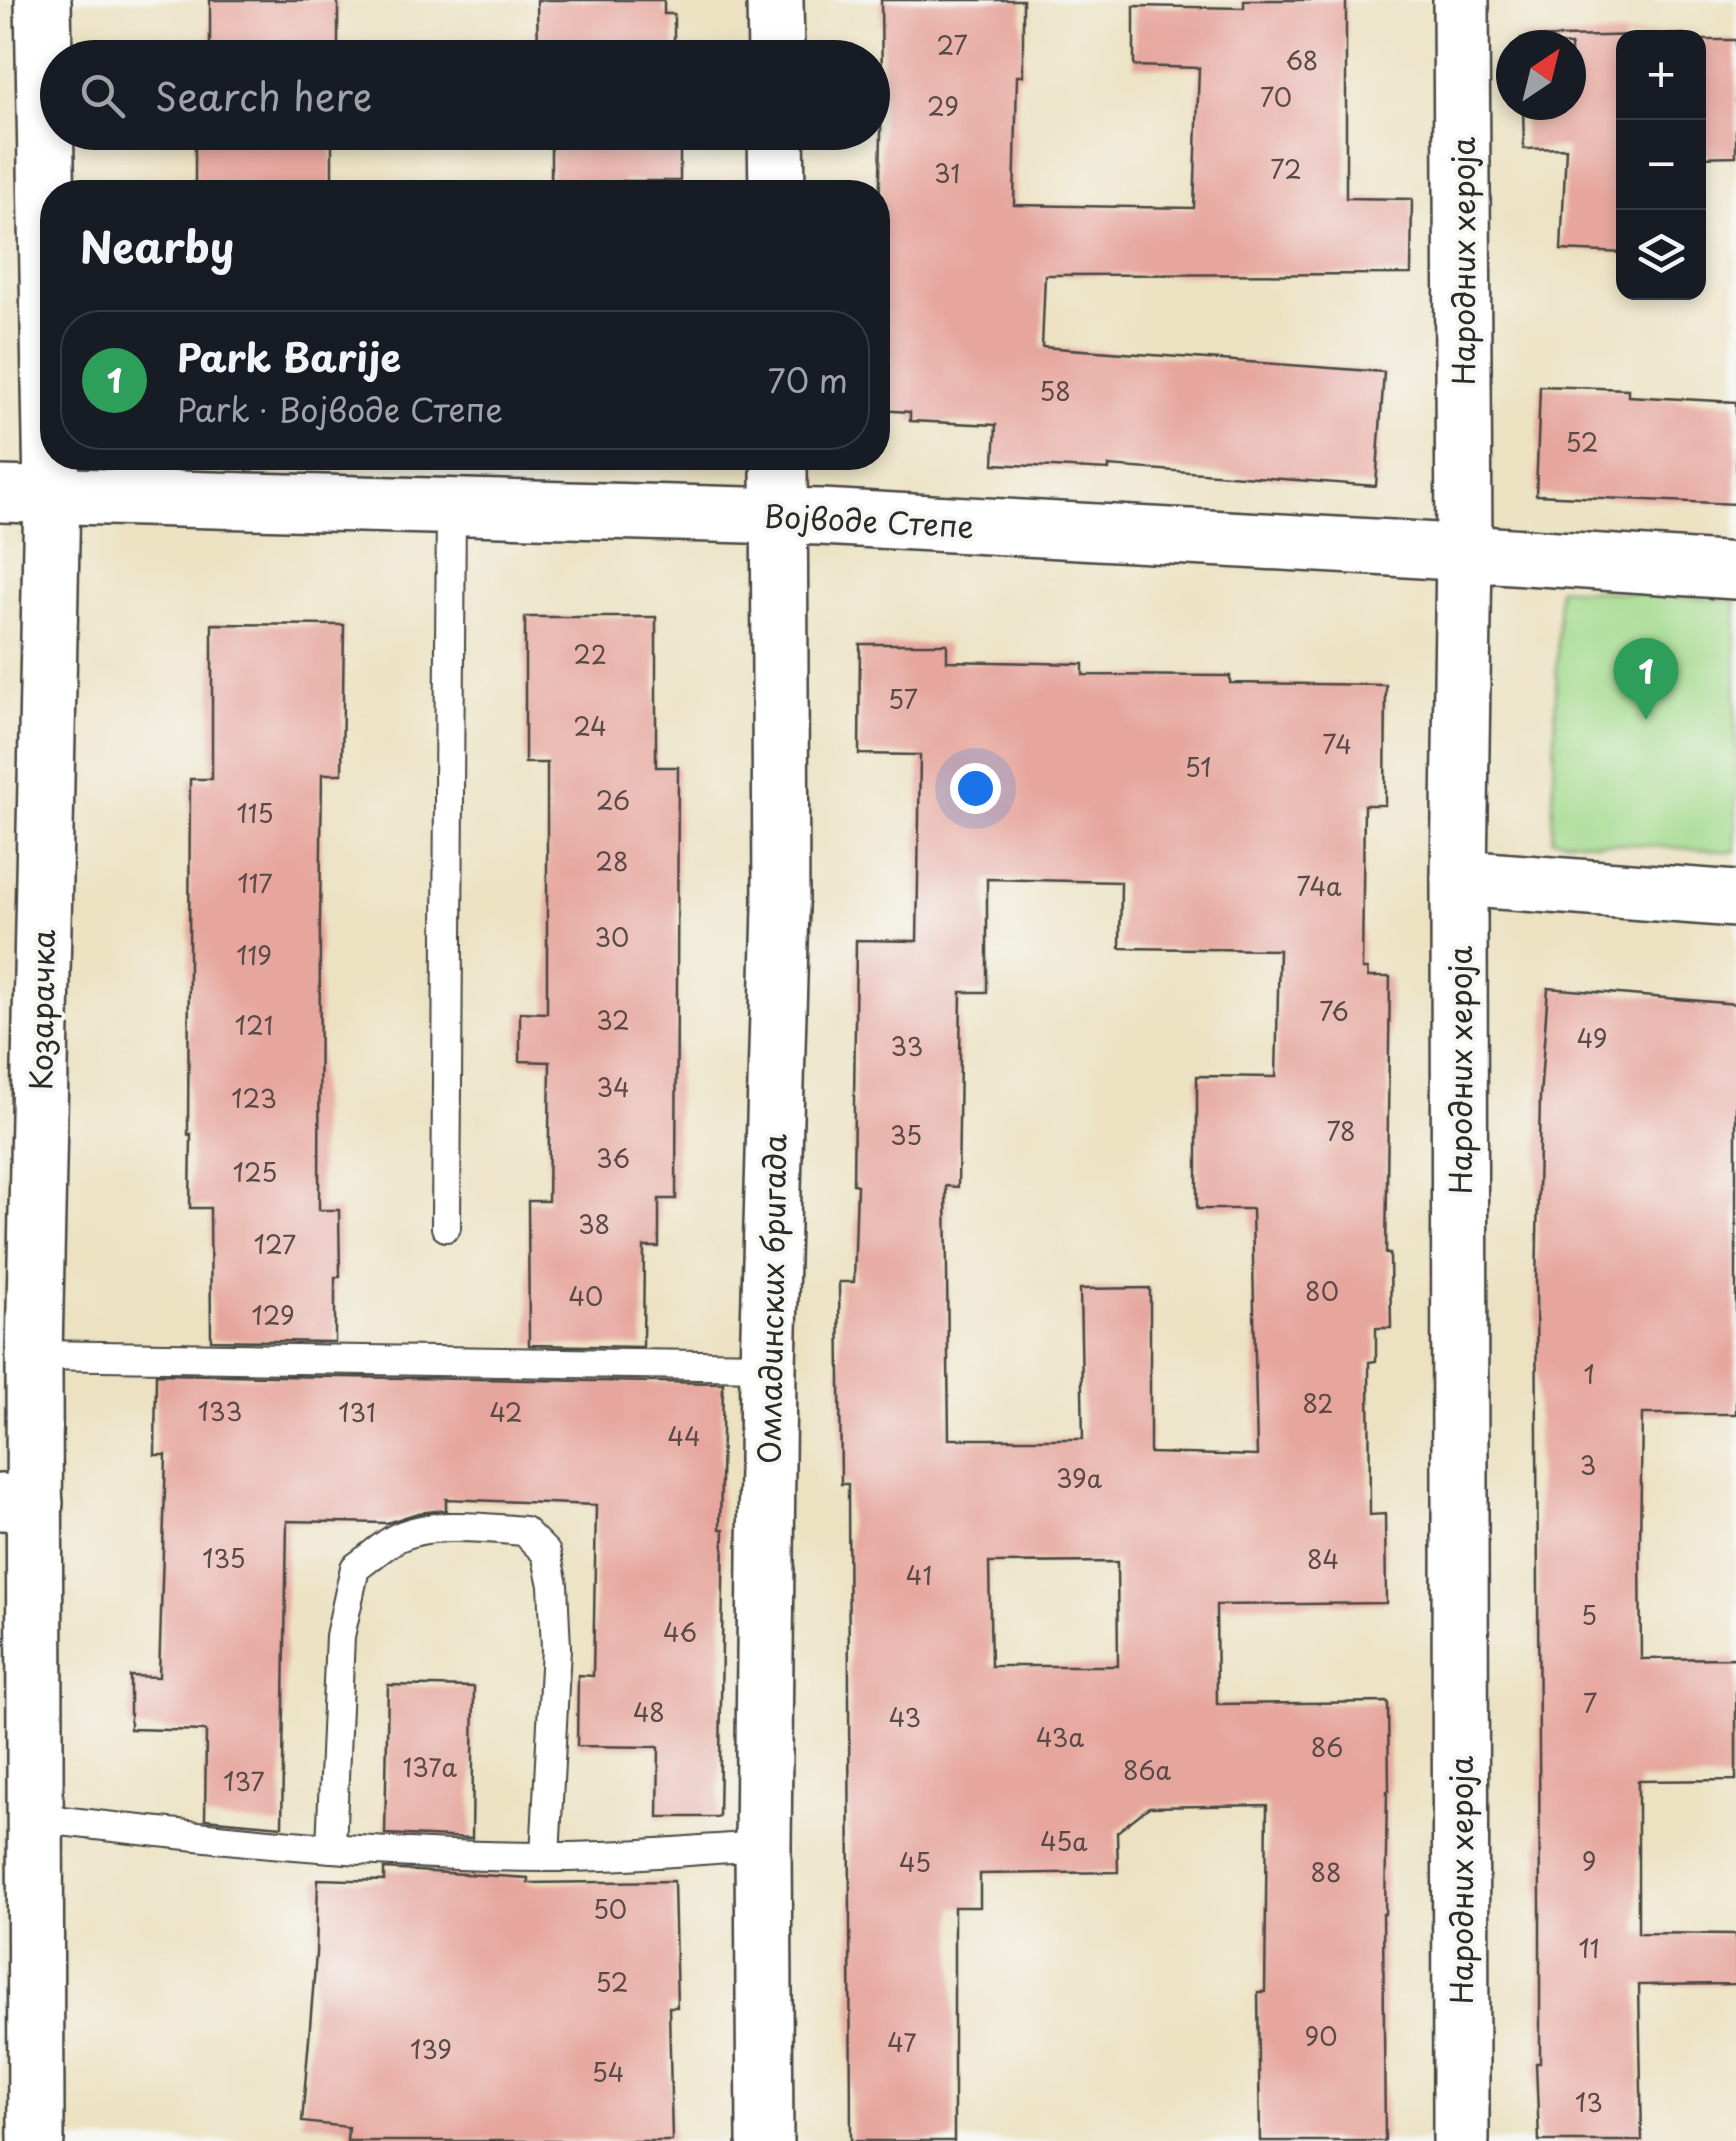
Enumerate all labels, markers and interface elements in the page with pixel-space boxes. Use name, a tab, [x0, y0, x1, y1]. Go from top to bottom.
house number: 27	[936, 26, 968, 64]
north arrow	[1496, 30, 1586, 120]
map controls	[1616, 30, 1706, 300]
button: +	[1616, 30, 1706, 120]
search box	[40, 40, 890, 150]
house number: 68	[1286, 41, 1318, 79]
text: Search here	[155, 67, 372, 124]
icon: search	[75, 68, 130, 123]
house number: 70	[1260, 78, 1292, 116]
house number: 29	[927, 87, 959, 125]
button: −	[1616, 120, 1706, 210]
street label: Народних хероја	[1440, 136, 1485, 385]
house number: 72	[1270, 150, 1302, 188]
house number: 31	[934, 154, 960, 192]
button: layers	[1616, 210, 1706, 300]
text: Nearby	[80, 214, 234, 277]
text: Park Barije	[177, 328, 401, 385]
text: 1	[107, 356, 122, 404]
text: 70 m	[768, 356, 848, 404]
house number: 58	[1039, 372, 1071, 410]
text: Park · Војводе Степе	[177, 385, 503, 433]
house number: 52	[1565, 423, 1599, 461]
street label: Војводе Степе	[763, 492, 975, 548]
house number: 22	[573, 635, 607, 673]
pin: 1	[1614, 638, 1678, 720]
house number: 57	[888, 680, 918, 718]
house number: 24	[573, 707, 607, 745]
house number: 74	[1322, 725, 1352, 763]
house number: 51	[1185, 748, 1211, 786]
your location	[950, 763, 1001, 814]
house number: 26	[596, 781, 630, 819]
house number: 115	[236, 794, 274, 832]
house number: 28	[595, 842, 629, 880]
house number: 117	[237, 864, 273, 902]
house number: 74a	[1296, 867, 1342, 905]
house number: 30	[595, 918, 629, 956]
street label: Козарачка	[17, 929, 65, 1091]
house number: 119	[236, 936, 272, 974]
street label: Народних хероја	[1437, 945, 1482, 1194]
house number: 76	[1319, 992, 1349, 1030]
house number: 32	[596, 1001, 630, 1039]
house number: 121	[235, 1006, 273, 1044]
house number: 49	[1577, 1019, 1607, 1057]
house number: 33	[891, 1027, 923, 1065]
house number: 34	[596, 1068, 630, 1106]
house number: 123	[231, 1079, 277, 1117]
house number: 78	[1326, 1112, 1356, 1150]
house number: 35	[890, 1116, 922, 1154]
street label: Омладинских бригада	[746, 1133, 796, 1465]
house number: 36	[596, 1139, 630, 1177]
house number: 125	[233, 1153, 277, 1191]
house number: 38	[578, 1205, 610, 1243]
house number: 127	[254, 1225, 296, 1263]
house number: 80	[1305, 1272, 1339, 1310]
house number: 40	[569, 1277, 603, 1315]
house number: 129	[251, 1296, 295, 1334]
house number: 1	[1583, 1355, 1595, 1393]
house number: 82	[1302, 1384, 1334, 1422]
house number: 133	[198, 1392, 242, 1430]
house number: 131	[338, 1393, 376, 1431]
house number: 42	[489, 1393, 523, 1431]
house number: 44	[667, 1417, 701, 1455]
house number: 3	[1580, 1446, 1596, 1484]
house number: 39a	[1056, 1459, 1103, 1497]
house number: 135	[202, 1539, 246, 1577]
house number: 84	[1307, 1540, 1339, 1578]
house number: 41	[906, 1556, 932, 1594]
house number: 5	[1581, 1596, 1597, 1634]
house number: 46	[663, 1613, 697, 1651]
house number: 7	[1583, 1684, 1597, 1722]
house number: 48	[633, 1693, 665, 1731]
house number: 43	[889, 1698, 921, 1736]
house number: 43a	[1036, 1718, 1084, 1756]
house number: 86	[1311, 1728, 1343, 1766]
house number: 137a	[403, 1748, 458, 1786]
house number: 86a	[1123, 1751, 1171, 1789]
street label: Народних хероја	[1438, 1755, 1483, 2004]
house number: 137	[223, 1762, 265, 1800]
house number: 45a	[1040, 1822, 1088, 1860]
house number: 9	[1582, 1842, 1596, 1880]
house number: 45	[899, 1843, 931, 1881]
house number: 88	[1310, 1853, 1342, 1891]
house number: 50	[593, 1890, 627, 1928]
house number: 11	[1579, 1929, 1599, 1967]
house number: 52	[595, 1963, 629, 2001]
house number: 90	[1305, 2017, 1337, 2055]
house number: 47	[887, 2023, 917, 2061]
house number: 139	[410, 2030, 452, 2068]
house number: 54	[592, 2053, 624, 2091]
house number: 13	[1575, 2083, 1603, 2121]

